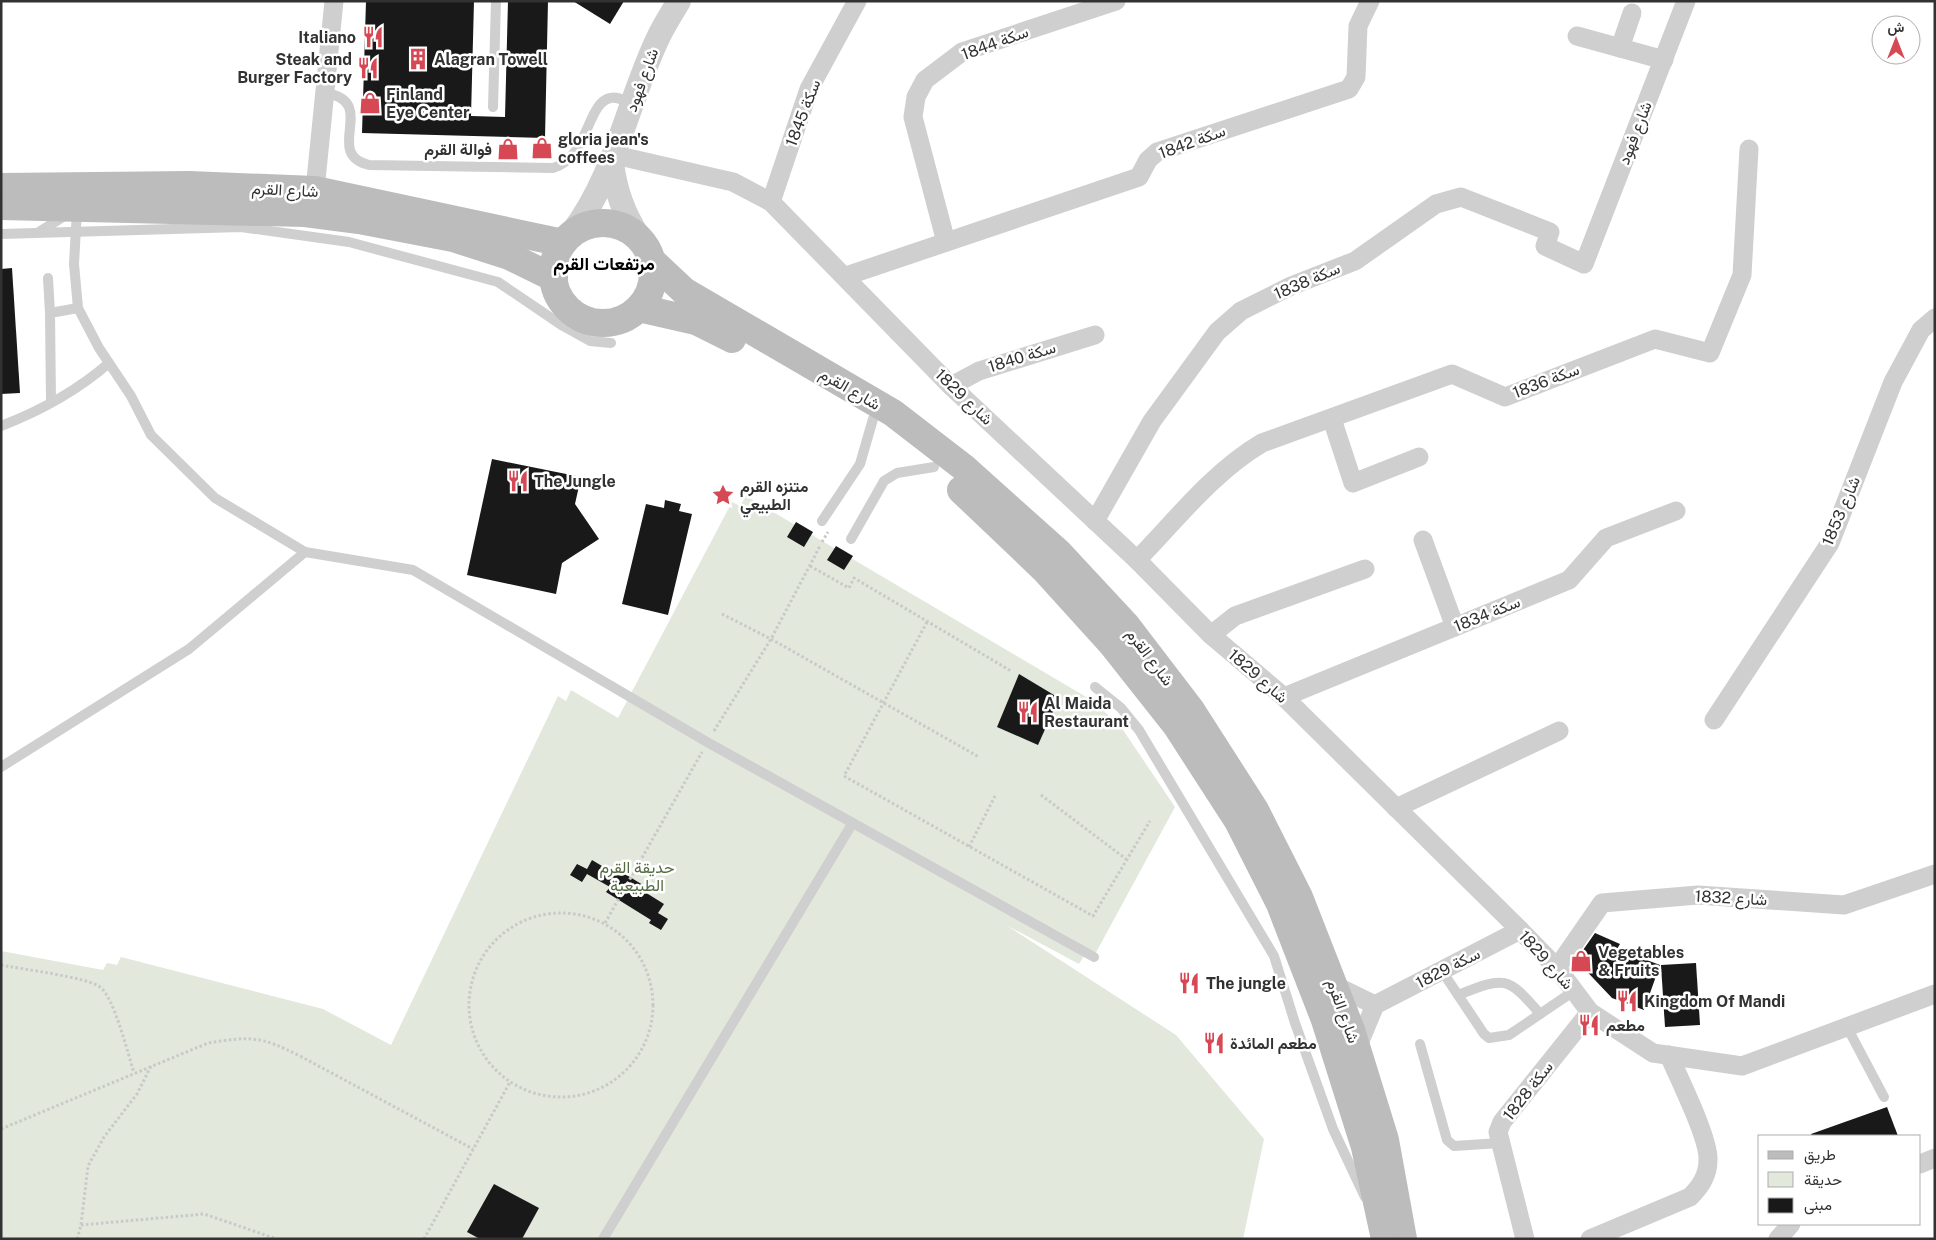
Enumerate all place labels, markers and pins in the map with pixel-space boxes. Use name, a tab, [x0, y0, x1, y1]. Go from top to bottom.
restaurant icon: Italiano	[360, 24, 386, 50]
place label: Italiano	[298, 28, 356, 47]
building icon: Alagran Towell	[405, 46, 431, 72]
place label: Steak and Burger Factory	[237, 50, 352, 87]
place label: Alagran Towell	[434, 50, 548, 69]
restaurant icon: Steak and Burger Factory	[355, 55, 381, 81]
place label: Finland Eye Center	[386, 85, 470, 122]
shop icon: Finland Eye Center	[357, 90, 383, 116]
place label: gloria jean's coffees	[558, 130, 649, 167]
shop icon: gloria jean's coffees	[529, 135, 555, 161]
shop icon: فوالة القرم	[495, 136, 521, 162]
place label: فوالة القرم	[424, 140, 492, 160]
restaurant icon: The Jungle	[505, 468, 531, 494]
place label: The Jungle	[534, 472, 616, 491]
place label: متنزه القرم الطبيعي	[740, 477, 809, 518]
place icon: متنزه القرم الطبيعي	[710, 482, 736, 508]
place label: Al Maida Restaurant	[1044, 694, 1129, 731]
restaurant icon: Al Maida Restaurant	[1015, 699, 1041, 725]
place label: Vegetables & Fruits	[1598, 943, 1684, 980]
shop icon: Vegetables & Fruits	[1568, 948, 1594, 974]
restaurant icon: The jungle	[1176, 970, 1202, 996]
place label: The jungle	[1206, 974, 1286, 993]
restaurant icon: Kingdom Of Mandi	[1614, 988, 1640, 1014]
place label: Kingdom Of Mandi	[1644, 992, 1785, 1011]
restaurant icon: مطعم	[1576, 1012, 1602, 1038]
place label: مطعم	[1606, 1016, 1645, 1036]
restaurant icon: مطعم المائدة	[1201, 1030, 1227, 1056]
place label: مطعم المائدة	[1230, 1034, 1317, 1054]

